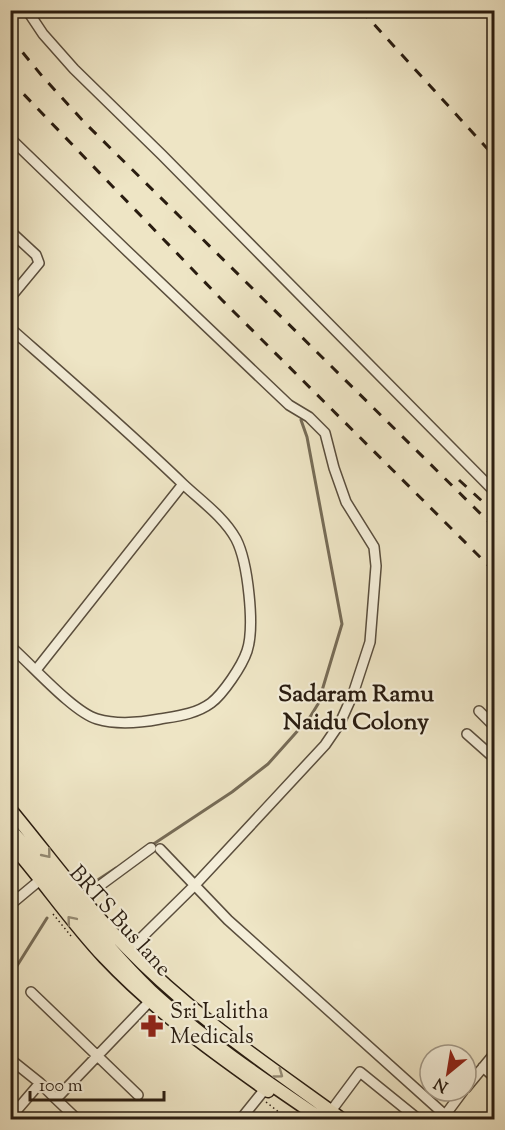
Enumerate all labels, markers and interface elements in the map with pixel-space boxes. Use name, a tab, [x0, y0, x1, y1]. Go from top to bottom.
district label: Sadaram Ramu Naidu Colony	[278, 678, 434, 740]
one-way arrow	[40, 847, 51, 858]
street label: BRTS Bus lane	[60, 859, 178, 985]
one-way arrow	[68, 916, 79, 927]
place label: Sri Lalitha Medicals	[170, 997, 269, 1054]
pharmacy icon: Sri Lalitha Medicals	[139, 1013, 165, 1039]
north arrow	[418, 1043, 478, 1103]
scale bar	[30, 1064, 164, 1102]
one-way arrow	[273, 1067, 284, 1078]
text: N	[430, 1071, 453, 1097]
text: 100 m	[39, 1074, 83, 1100]

